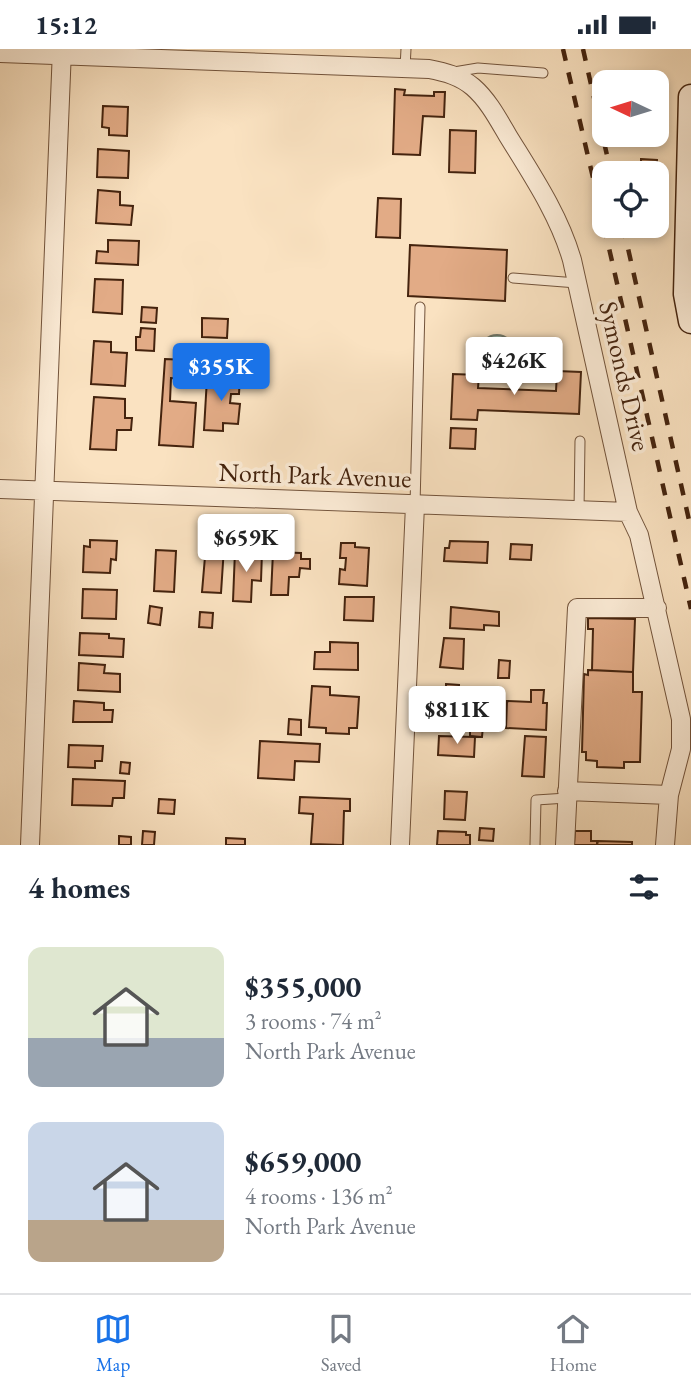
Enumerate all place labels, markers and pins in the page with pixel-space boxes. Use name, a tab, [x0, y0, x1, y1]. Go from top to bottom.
pin: $426K	[465, 337, 563, 397]
pin: $355K	[172, 343, 270, 403]
pin: $659K	[197, 515, 295, 574]
pin: $811K	[408, 687, 506, 746]

